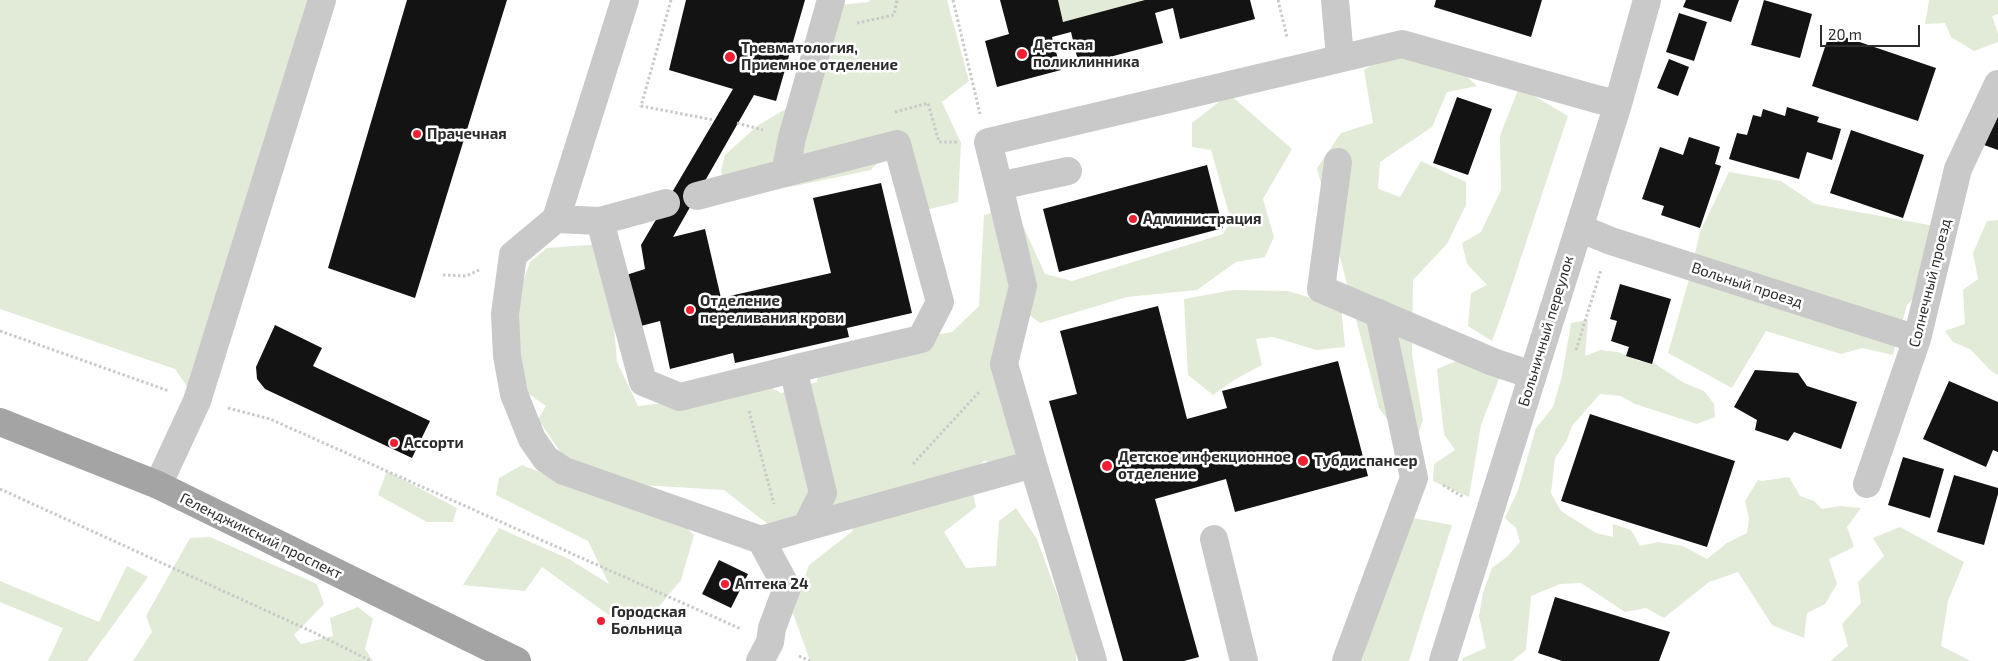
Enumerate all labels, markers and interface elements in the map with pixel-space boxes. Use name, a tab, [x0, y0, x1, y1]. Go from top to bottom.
scale bar	[1823, 15, 1923, 47]
text: 20 m	[1828, 25, 1862, 43]
place label: Детская поликлинника	[1033, 36, 1140, 71]
place label: Тревматология, Приемное отделение	[741, 39, 898, 74]
marker: Детская поликлинника	[1015, 47, 1029, 61]
marker: Тревматология, Приемное отделение	[723, 50, 737, 64]
place label: Прачечная	[427, 125, 507, 143]
marker: Прачечная	[411, 128, 423, 140]
place label: Администрация	[1143, 210, 1261, 228]
marker: Администрация	[1127, 213, 1139, 225]
street label: Солнечный проезд	[1905, 217, 1955, 349]
street label: Больничный переулок	[1514, 253, 1578, 409]
street label: Вольный проезд	[1689, 259, 1805, 311]
place label: Отделение переливания крови	[700, 292, 844, 327]
marker: Отделение переливания крови	[684, 304, 696, 316]
place label: Ассорти	[404, 434, 464, 452]
marker: Ассорти	[388, 437, 400, 449]
place label: Детское инфекционное отделение	[1118, 448, 1291, 483]
place label: Тубдиспансер	[1314, 452, 1418, 470]
marker: Тубдиспансер	[1296, 454, 1310, 468]
marker: Детское инфекционное отделение	[1100, 459, 1114, 473]
street label: Геленджикский проспект	[177, 489, 345, 583]
place label: Аптека 24	[735, 575, 808, 593]
marker: Аптека 24	[719, 578, 731, 590]
place label: Городская Больница	[611, 603, 686, 638]
marker: Городская Больница	[595, 615, 607, 627]

